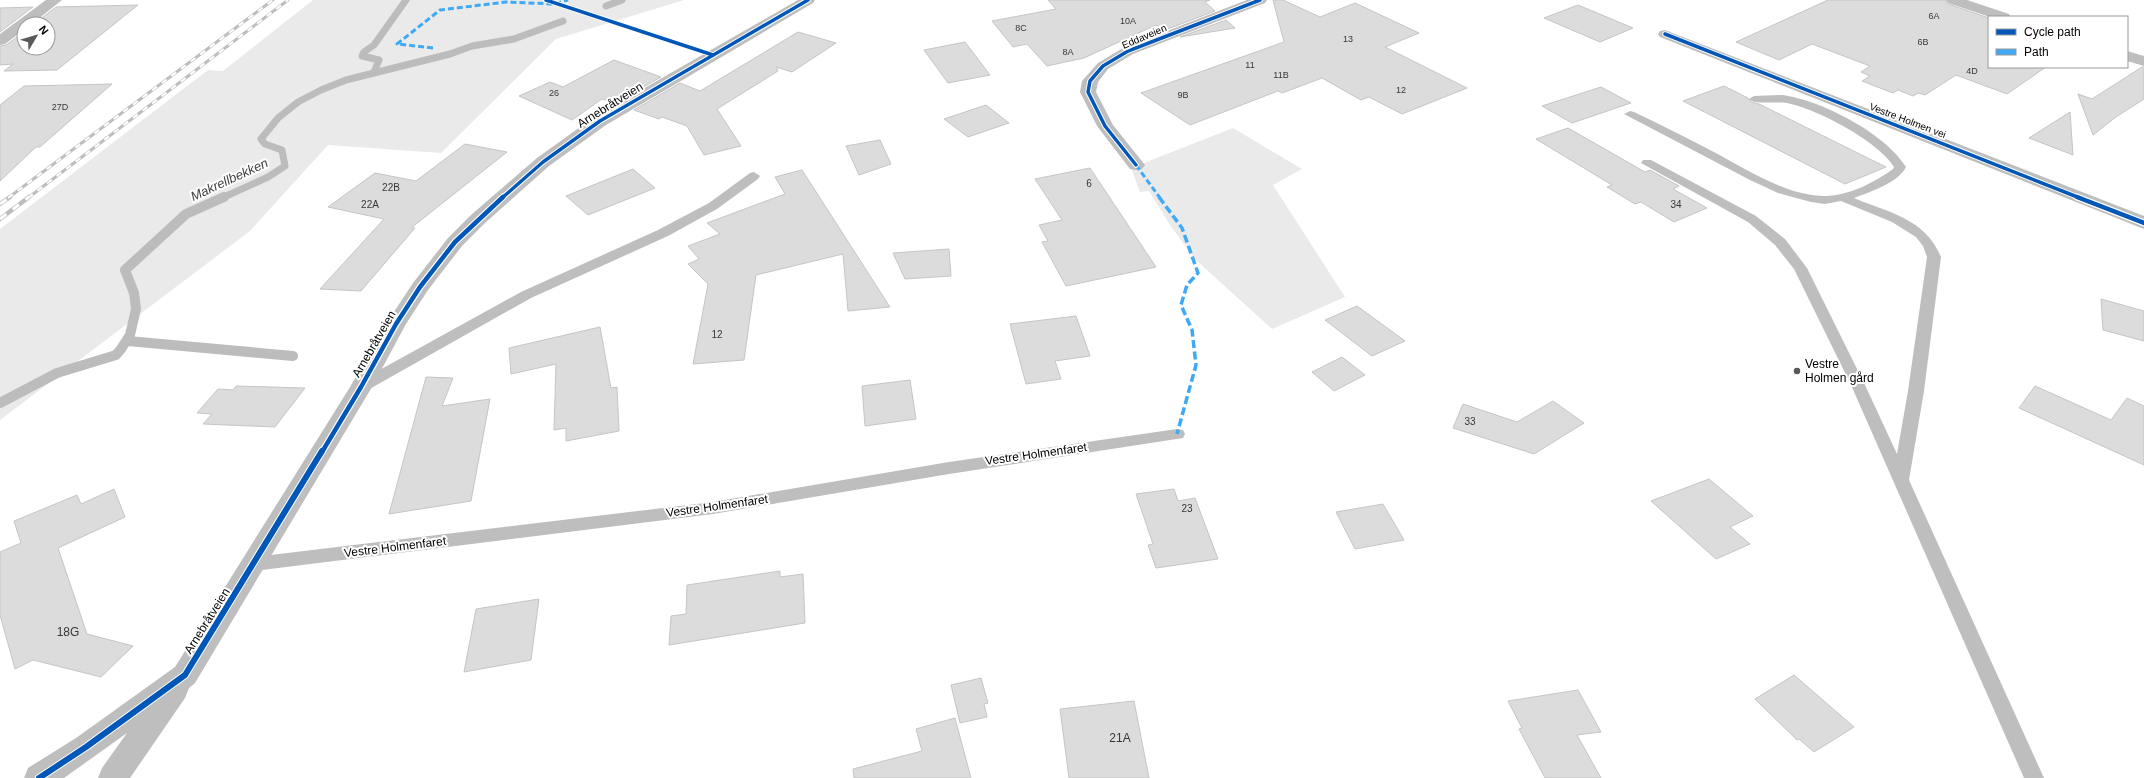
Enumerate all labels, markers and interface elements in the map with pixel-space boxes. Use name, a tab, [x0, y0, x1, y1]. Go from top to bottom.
house number: 6A	[1928, 11, 1940, 21]
north arrow	[16, 16, 56, 56]
house number: 10A	[1120, 16, 1136, 26]
legend	[1988, 16, 2128, 68]
street label: Eddaveien	[1120, 22, 1168, 51]
text: N	[37, 23, 51, 37]
house number: 8C	[1015, 23, 1027, 33]
text: Cycle path	[2024, 25, 2081, 39]
house number: 13	[1343, 34, 1353, 44]
house number: 6B	[1917, 37, 1929, 47]
text: Path	[2024, 45, 2049, 59]
house number: 8A	[1062, 47, 1074, 57]
house number: 11	[1245, 60, 1255, 70]
house number: 4D	[1966, 66, 1978, 76]
house number: 11B	[1273, 70, 1289, 80]
street label: Arnebråtveien	[575, 79, 645, 131]
house number: 12	[1396, 85, 1406, 95]
house number: 26	[549, 88, 559, 98]
house number: 9B	[1177, 90, 1189, 100]
street label: Vestre Holmen vei	[1868, 101, 1948, 140]
house number: 27D	[52, 102, 69, 112]
water label: Makrellbekken	[188, 155, 270, 204]
house number: 6	[1086, 178, 1092, 189]
house number: 22B	[382, 182, 400, 193]
house number: 22A	[361, 199, 379, 210]
house number: 34	[1670, 199, 1682, 210]
street label: Arnebråtveien	[349, 308, 399, 380]
house number: 12	[711, 329, 723, 340]
place label: Vestre Holmen gård	[1805, 357, 1874, 385]
marker: Vestre Holmen gård	[1792, 366, 1802, 376]
house number: 33	[1464, 416, 1476, 427]
street label: Vestre Holmenfaret	[984, 440, 1088, 468]
street label: Vestre Holmenfaret	[665, 492, 769, 520]
house number: 23	[1181, 503, 1193, 514]
street label: Vestre Holmenfaret	[343, 534, 447, 560]
street label: Arnebråtveien	[181, 586, 233, 656]
house number: 18G	[57, 625, 79, 639]
house number: 21A	[1109, 731, 1131, 745]

